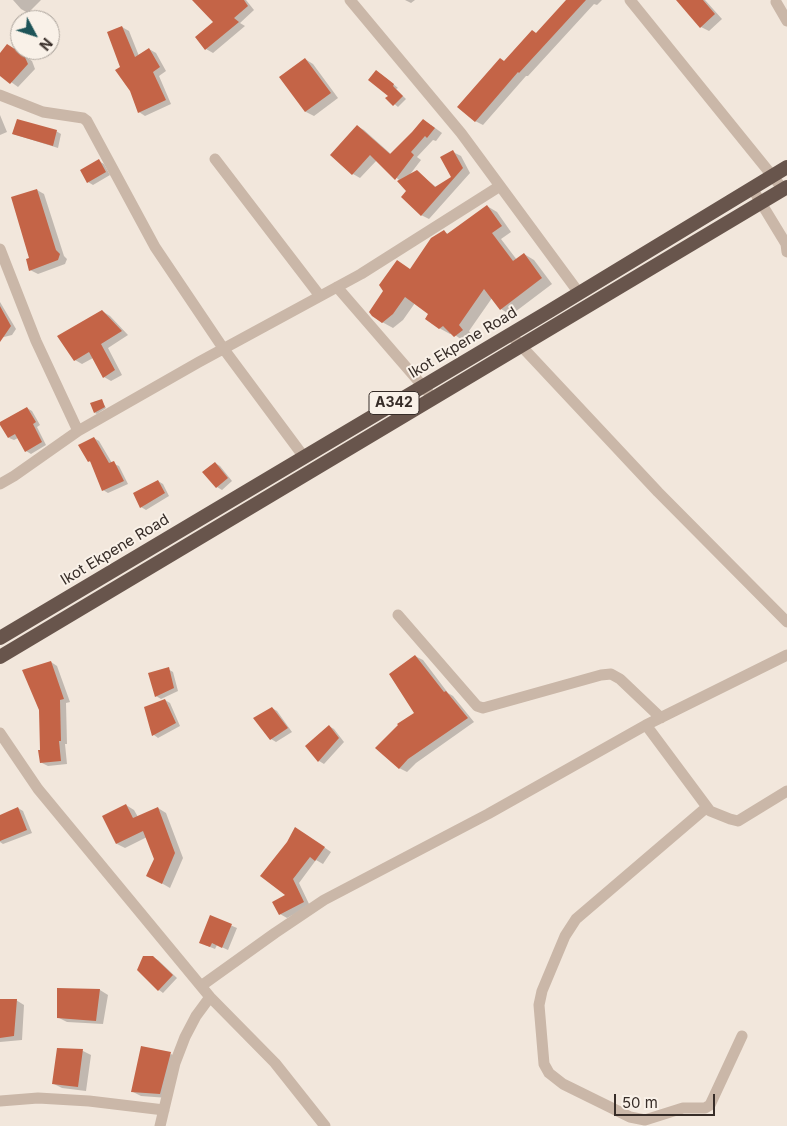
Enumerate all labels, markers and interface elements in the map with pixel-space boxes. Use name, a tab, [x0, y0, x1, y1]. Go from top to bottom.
north arrow	[10, 10, 60, 60]
text: N	[36, 35, 56, 54]
street label: Ikot Ekpene Road	[406, 304, 520, 382]
road number: A342	[369, 392, 419, 414]
street label: Ikot Ekpene Road	[58, 511, 172, 589]
scale bar	[617, 1084, 718, 1116]
text: 50 m	[622, 1093, 658, 1112]

